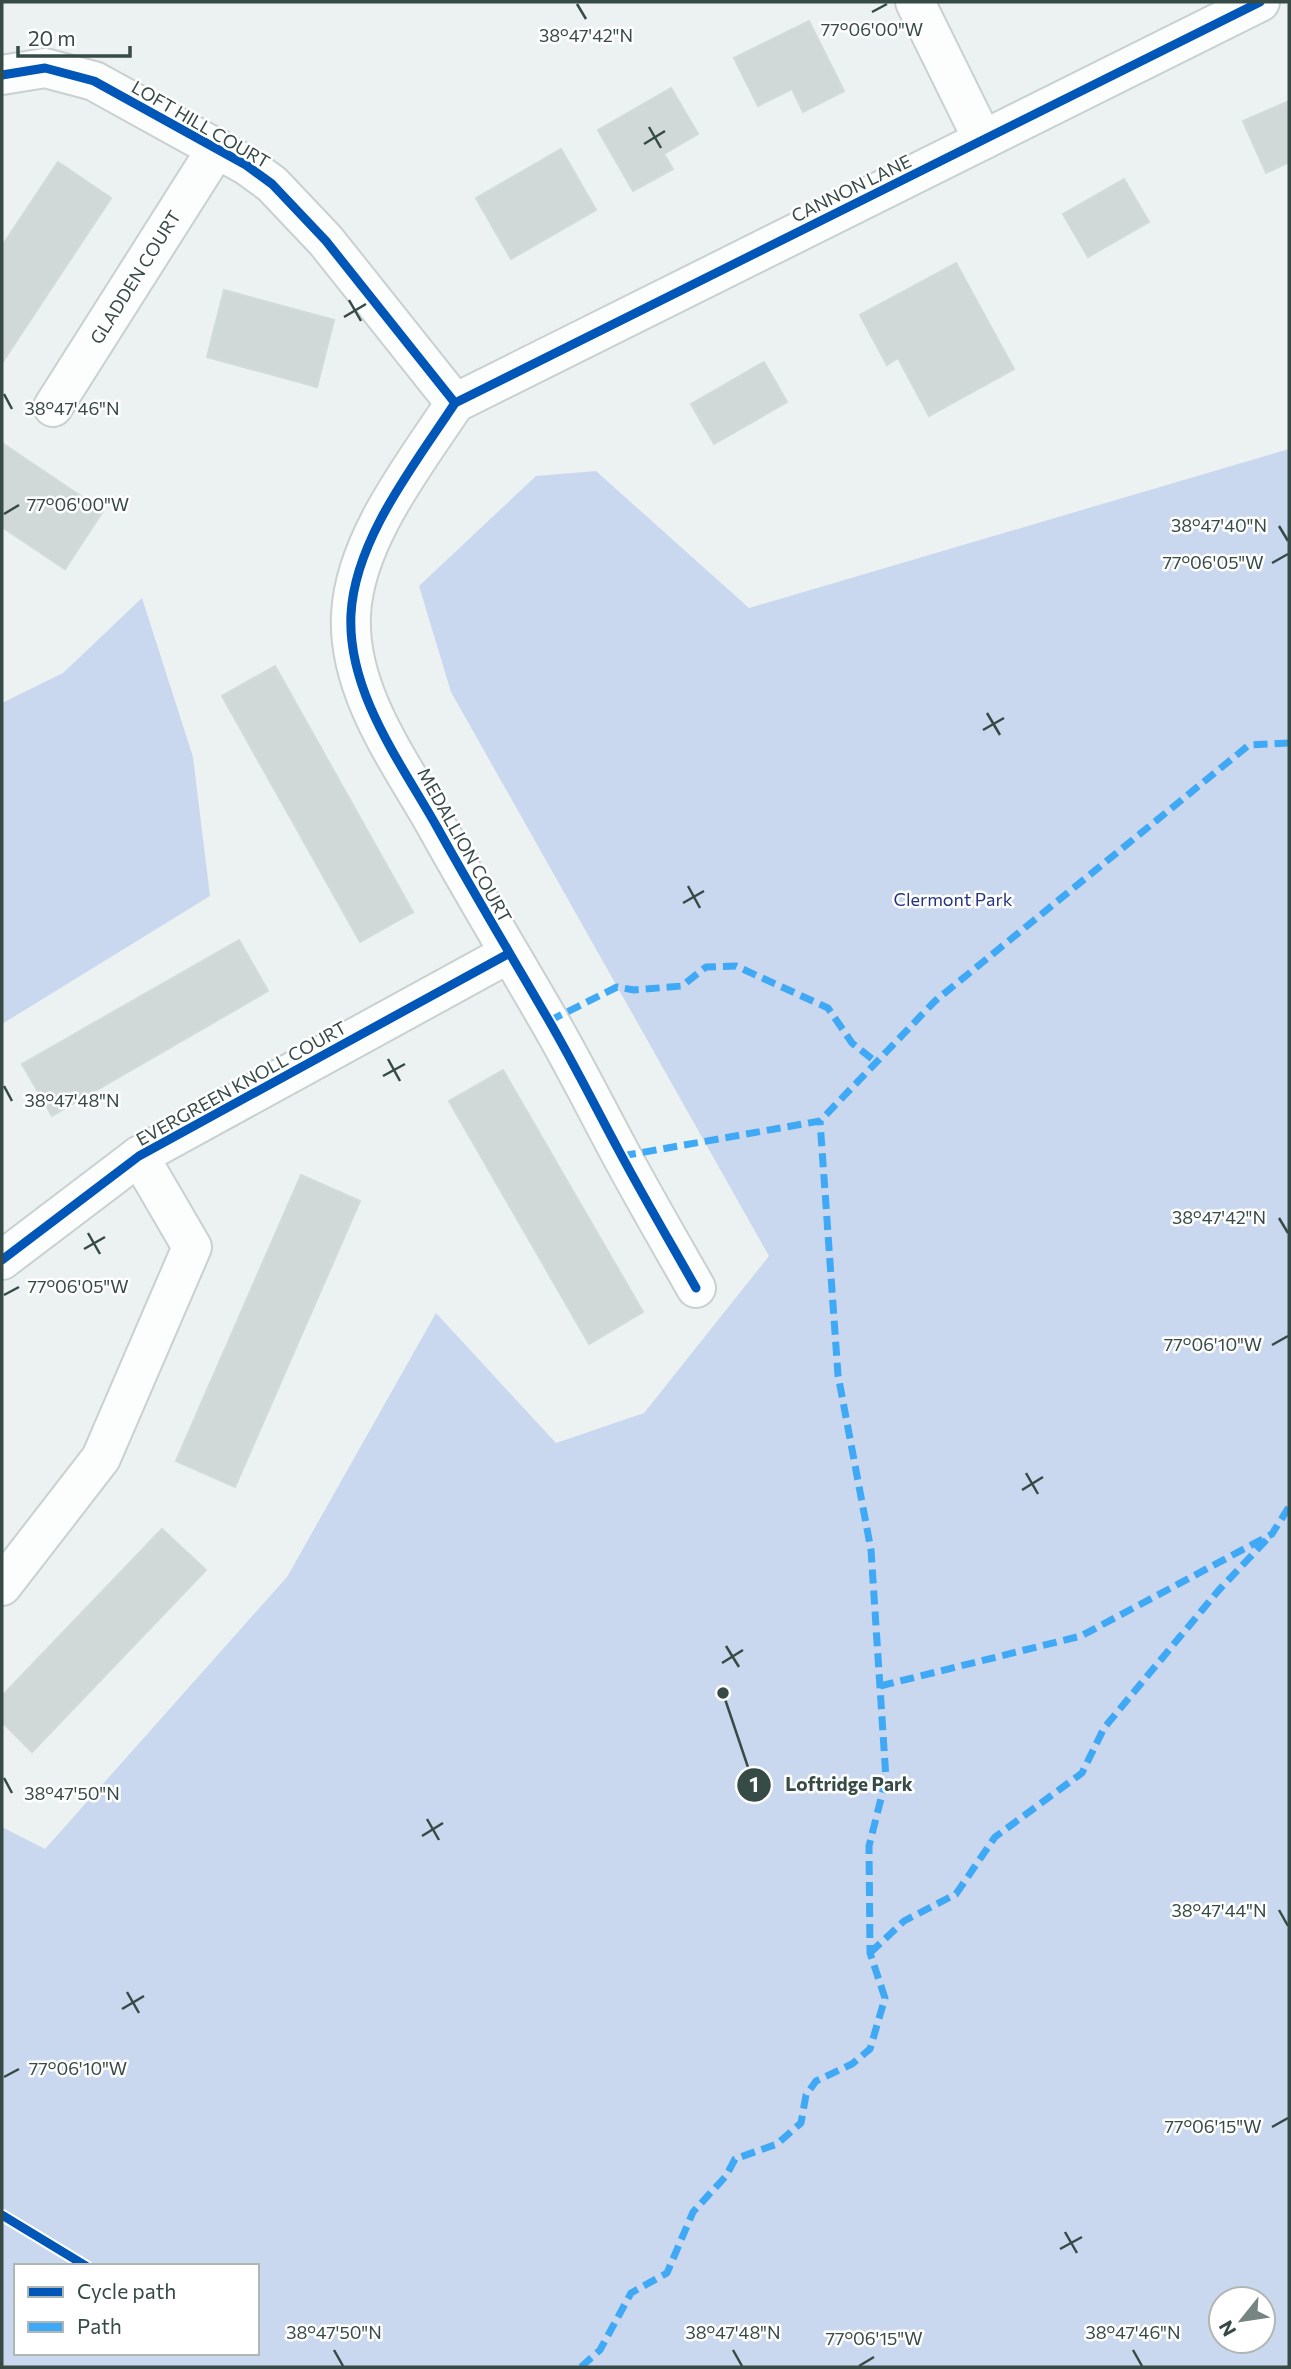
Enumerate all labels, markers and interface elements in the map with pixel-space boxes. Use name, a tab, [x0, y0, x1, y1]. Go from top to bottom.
scale bar	[18, 14, 130, 58]
text: 77°06'00"W	[821, 18, 923, 40]
text: 38°47'42"N	[539, 24, 633, 46]
text: 20 m	[28, 25, 76, 50]
street label: LOFT HILL COURT	[128, 75, 274, 173]
street label: CANNON LANE	[787, 149, 915, 227]
street label: GLADDEN COURT	[85, 206, 185, 348]
text: 38°47'46"N	[24, 397, 120, 419]
text: 77°06'00"W	[27, 493, 129, 515]
text: 38°47'40"N	[1171, 514, 1267, 536]
text: 77°06'05"W	[1162, 551, 1264, 573]
street label: MEDALLION COURT	[413, 764, 517, 926]
park label: Clermont Park	[894, 888, 1013, 910]
street label: EVERGREEN KNOLL COURT	[132, 1016, 350, 1150]
text: 38°47'48"N	[24, 1089, 120, 1111]
text: 38°47'42"N	[1172, 1206, 1266, 1228]
text: 77°06'05"W	[27, 1275, 129, 1297]
text: 77°06'10"W	[1164, 1333, 1262, 1355]
callout: Loftridge Park	[736, 1765, 927, 1805]
text: 1	[749, 1771, 759, 1796]
text: Loftridge Park	[785, 1772, 913, 1795]
text: 38°47'50"N	[24, 1782, 120, 1804]
text: 38°47'44"N	[1171, 1899, 1267, 1921]
text: 77°06'10"W	[29, 2057, 127, 2079]
text: 77°06'15"W	[1164, 2115, 1262, 2137]
legend	[14, 2264, 259, 2355]
text: Cycle path	[77, 2278, 176, 2303]
north arrow	[1207, 2285, 1277, 2355]
text: Path	[77, 2313, 122, 2338]
text: N	[1213, 2317, 1240, 2341]
text: 38°47'50"N	[286, 2321, 382, 2343]
text: 38°47'48"N	[685, 2321, 781, 2343]
text: 38°47'46"N	[1085, 2321, 1181, 2343]
text: 77°06'15"W	[825, 2327, 923, 2349]

